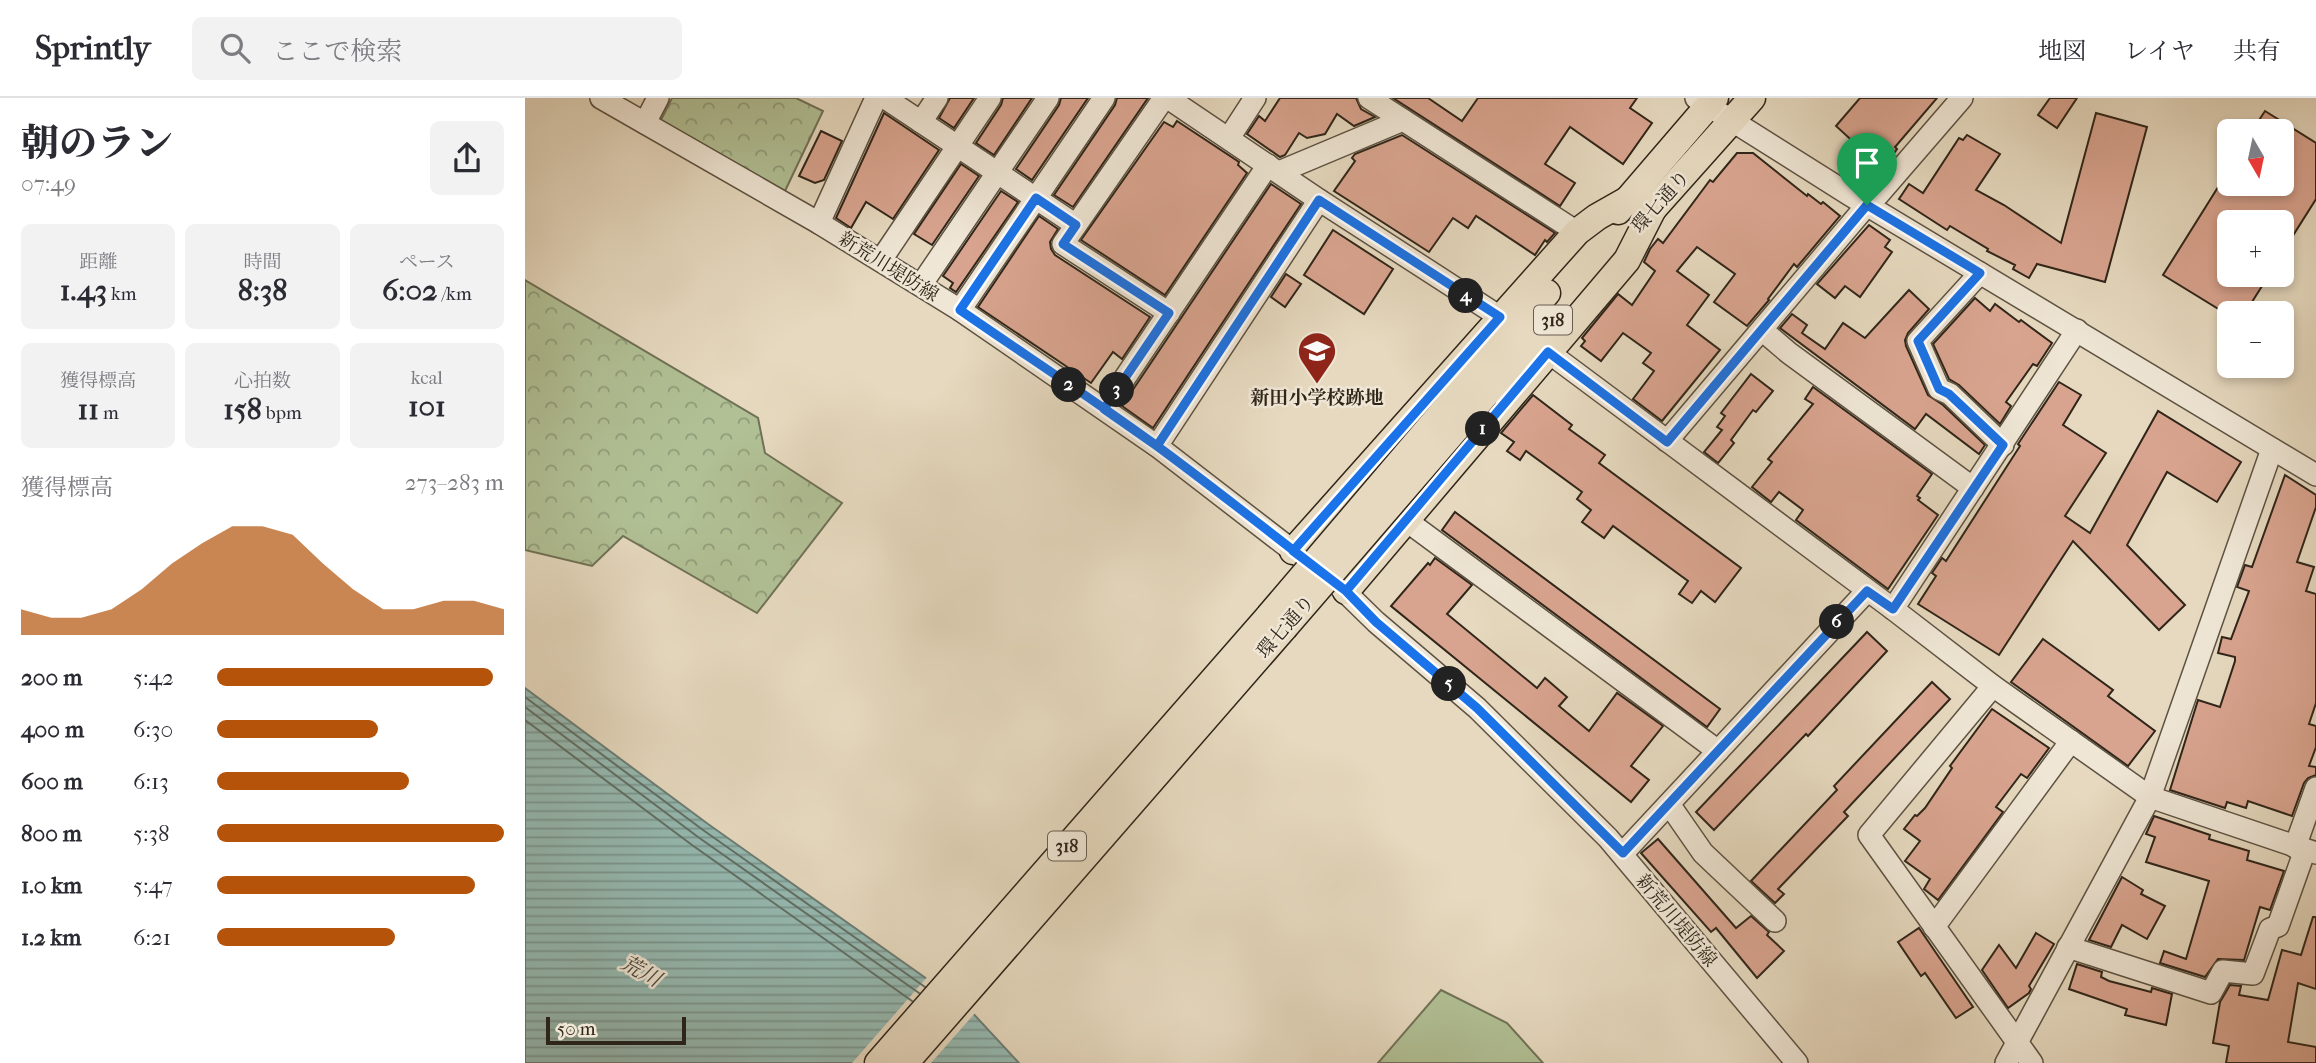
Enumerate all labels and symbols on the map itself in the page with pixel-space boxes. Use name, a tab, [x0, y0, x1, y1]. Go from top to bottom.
north arrow	[2217, 119, 2294, 196]
pin	[1837, 133, 1897, 205]
street label: 環七通り	[1627, 166, 1694, 237]
street label: 新荒川堤防線	[834, 227, 943, 306]
pin: 4	[1448, 278, 1483, 314]
road number: 318	[1534, 306, 1572, 334]
school or university icon: 新田小学校跡地	[1296, 330, 1338, 385]
pin: 2	[1051, 368, 1087, 402]
pin: 3	[1099, 372, 1135, 408]
place label: 新田小学校跡地	[1250, 387, 1384, 409]
pin: 1	[1465, 412, 1501, 446]
street label: 環七通り	[1253, 591, 1319, 663]
pin: 6	[1819, 604, 1855, 640]
pin: 5	[1431, 666, 1467, 702]
road number: 318	[1048, 832, 1086, 860]
street label: 新荒川堤防線	[1631, 870, 1721, 971]
water label: 荒川	[617, 950, 667, 993]
scale bar	[546, 1014, 686, 1046]

